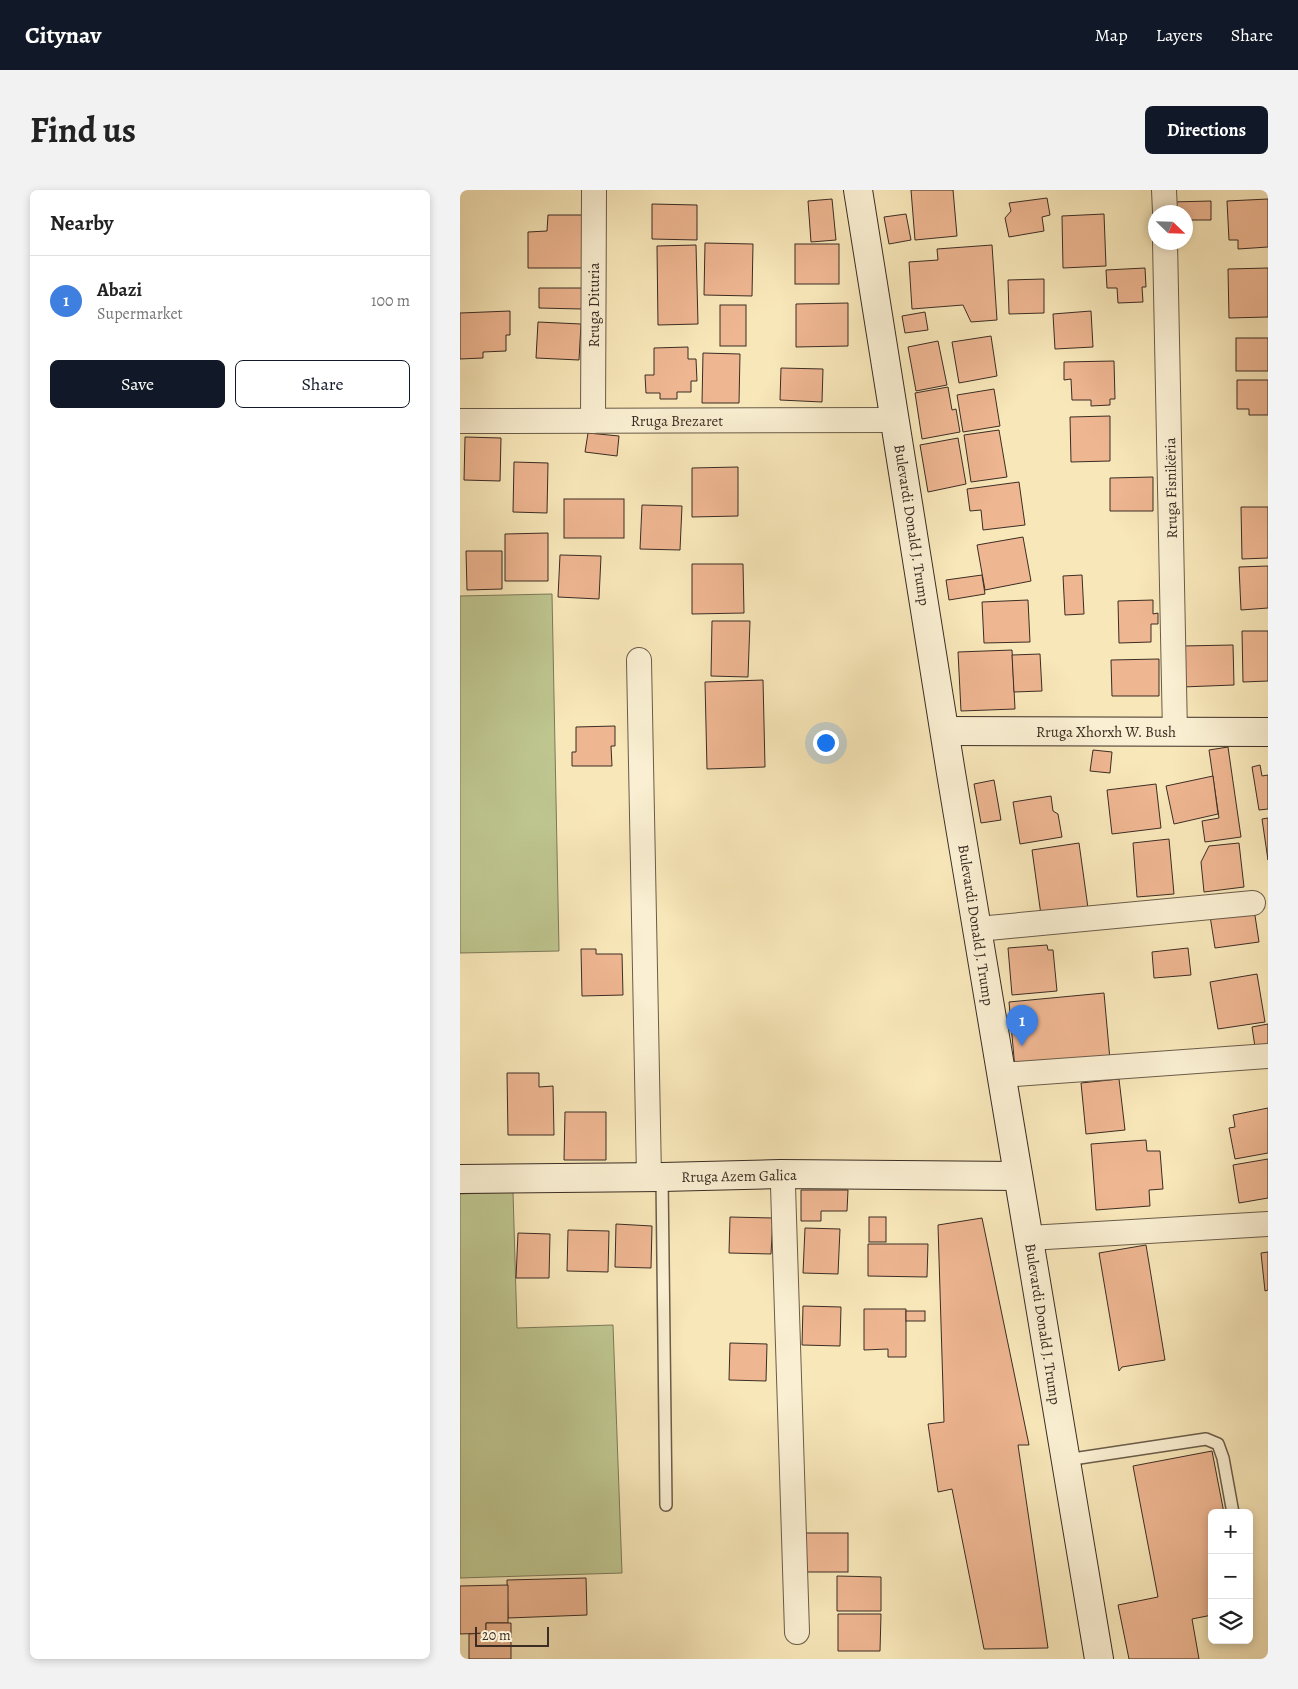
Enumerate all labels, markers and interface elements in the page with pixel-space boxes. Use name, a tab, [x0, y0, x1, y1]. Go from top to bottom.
text: Citynav	[25, 19, 101, 51]
text: Map	[1095, 23, 1128, 47]
text: Layers	[1156, 23, 1203, 47]
text: Share	[1231, 23, 1273, 47]
text: Find us	[30, 106, 136, 154]
button: Directions	[1145, 106, 1268, 154]
north arrow	[1148, 205, 1193, 250]
text: Nearby	[50, 209, 113, 237]
street label: Rruga Dituria	[584, 263, 604, 347]
text: Abazi	[97, 277, 142, 303]
text: 1	[63, 290, 69, 312]
text: 100 m	[371, 290, 410, 312]
text: Supermarket	[97, 303, 183, 325]
button: Save	[50, 360, 225, 408]
button: Share	[235, 360, 410, 408]
street label: Rruga Brezaret	[631, 411, 723, 431]
street label: Rruga Fisnikëria	[1160, 437, 1182, 539]
street label: Bulevardi Donald J. Trump	[889, 443, 935, 607]
street label: Rruga Xhorxh W. Bush	[1036, 722, 1176, 742]
your location	[813, 730, 839, 756]
street label: Bulevardi Donald J. Trump	[953, 843, 999, 1007]
pin: 1	[1006, 1005, 1038, 1046]
street label: Rruga Azem Galica	[681, 1165, 797, 1187]
street label: Bulevardi Donald J. Trump	[1020, 1242, 1066, 1406]
map controls	[1208, 1509, 1253, 1644]
button: +	[1208, 1509, 1253, 1554]
button: −	[1208, 1554, 1253, 1599]
button: layers	[1208, 1599, 1253, 1644]
scale bar	[475, 1624, 549, 1647]
text: 20 m	[482, 1626, 511, 1645]

